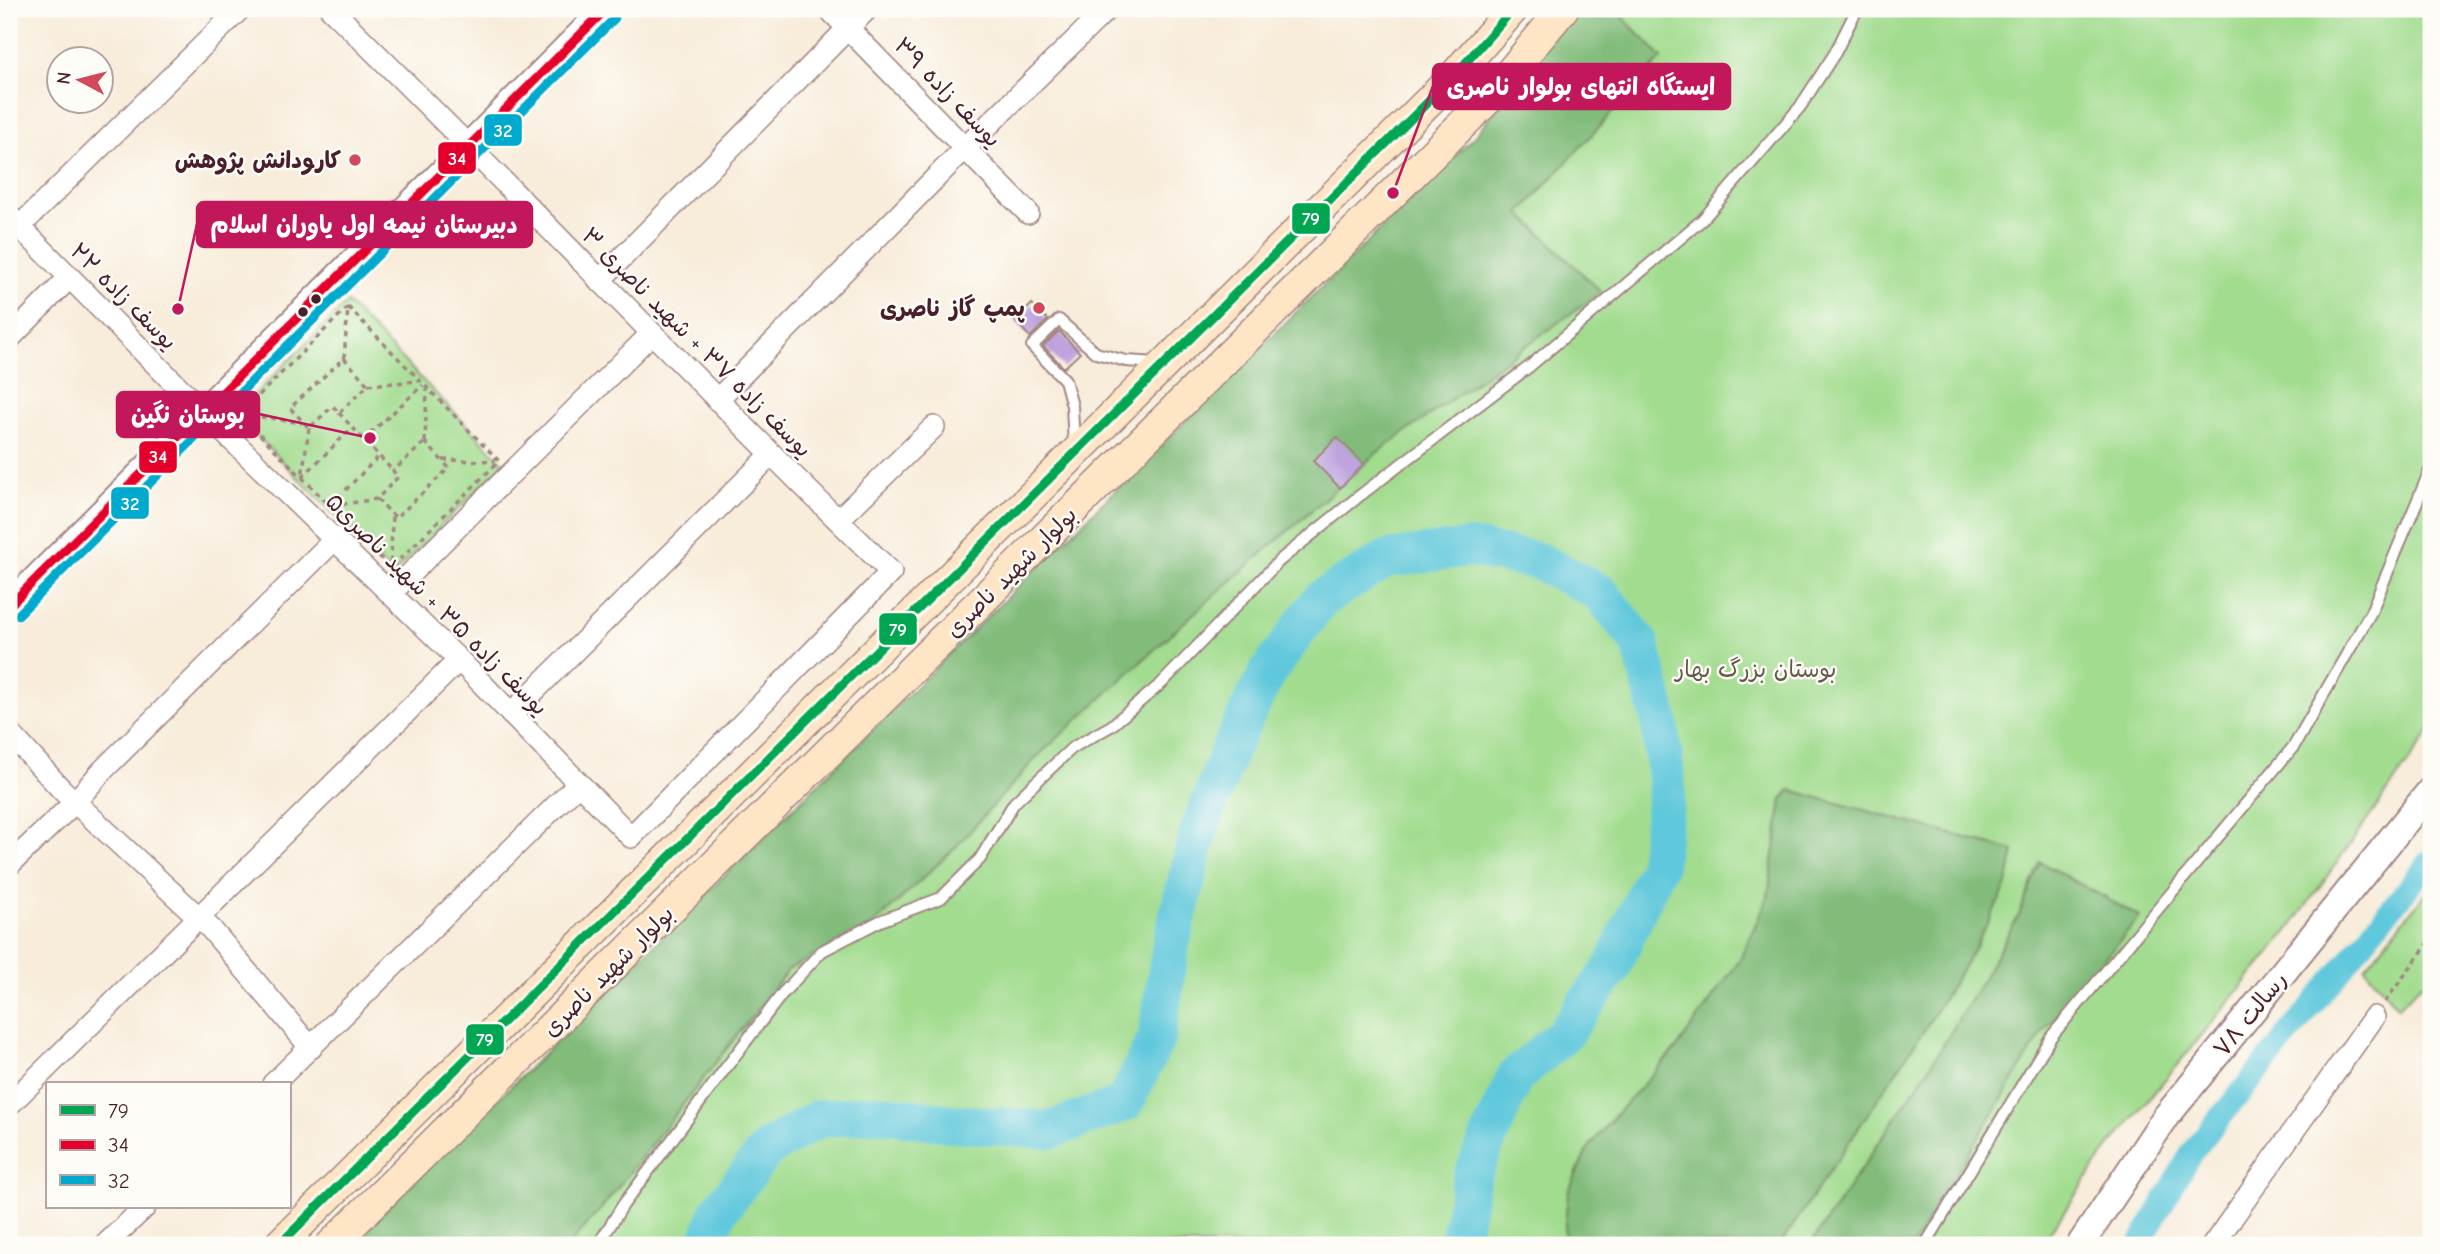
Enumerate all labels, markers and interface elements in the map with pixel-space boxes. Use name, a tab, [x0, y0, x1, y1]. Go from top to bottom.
street label: یوسف زاده ۳۹	[889, 32, 1007, 153]
north arrow	[46, 46, 116, 116]
callout: ایستگاه انتهای بولوار ناصری	[1433, 64, 1730, 109]
text: N	[52, 71, 76, 86]
text: ایستگاه انتهای بولوار ناصری	[1447, 72, 1715, 103]
line badge: 32	[483, 113, 523, 147]
text: 32	[494, 120, 512, 142]
line badge: 34	[437, 141, 477, 175]
place label: کارودانش پژوهش	[175, 147, 342, 175]
text: 34	[448, 148, 466, 170]
marker: کارودانش پژوهش	[347, 152, 363, 168]
callout: دبیرستان نیمه اول یاوران اسلام	[197, 202, 532, 247]
line badge: 79	[1291, 202, 1331, 235]
text: 79	[1302, 208, 1320, 230]
text: دبیرستان نیمه اول یاوران اسلام	[211, 211, 518, 243]
street label: یوسف زاده ۳۷ + شهید ناصری ۳	[576, 222, 817, 463]
street label: یوسف زاده ۲۲	[65, 237, 183, 355]
unlabelled marker	[309, 292, 323, 306]
place label: پمپ گاز ناصری	[880, 294, 1025, 323]
marker: پمپ گاز ناصری	[1031, 300, 1047, 316]
unlabelled marker	[296, 305, 310, 319]
callout: بوستان نگین	[117, 392, 259, 437]
text: بوستان نگین	[131, 400, 245, 430]
line badge: 34	[138, 440, 178, 474]
text: 34	[149, 446, 167, 468]
line badge: 32	[110, 486, 150, 520]
street label: یوسف زاده ۳۵ + شهید ناصری۵	[320, 488, 553, 721]
text: 32	[121, 493, 139, 515]
street label: بولوار شهید ناصری	[940, 501, 1083, 644]
line badge: 79	[878, 612, 918, 646]
text: 79	[889, 619, 907, 641]
park label: بوستان بزرگ بهار	[1673, 656, 1837, 683]
street label: بولوار شهید ناصری	[537, 900, 680, 1043]
street label: رسالت ۷۸	[2208, 966, 2293, 1062]
line badge: 79	[465, 1023, 505, 1056]
text: 79	[476, 1029, 494, 1051]
legend	[46, 1082, 290, 1208]
text: 79	[108, 1099, 129, 1123]
text: 34	[108, 1133, 129, 1157]
text: 32	[108, 1169, 130, 1193]

